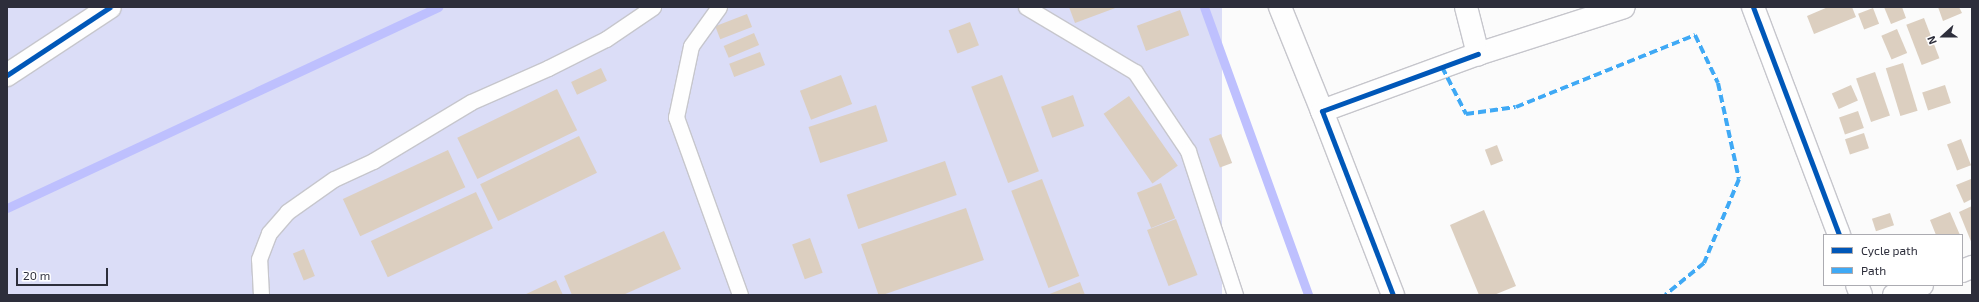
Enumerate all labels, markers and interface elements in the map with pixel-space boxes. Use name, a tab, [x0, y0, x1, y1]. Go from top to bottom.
north arrow	[1923, 16, 1963, 56]
text: N	[1924, 34, 1939, 47]
legend	[1823, 234, 1963, 286]
text: Cycle path	[1861, 243, 1918, 257]
scale bar	[18, 260, 110, 286]
text: Path	[1861, 263, 1886, 277]
text: 20 m	[23, 268, 50, 282]

